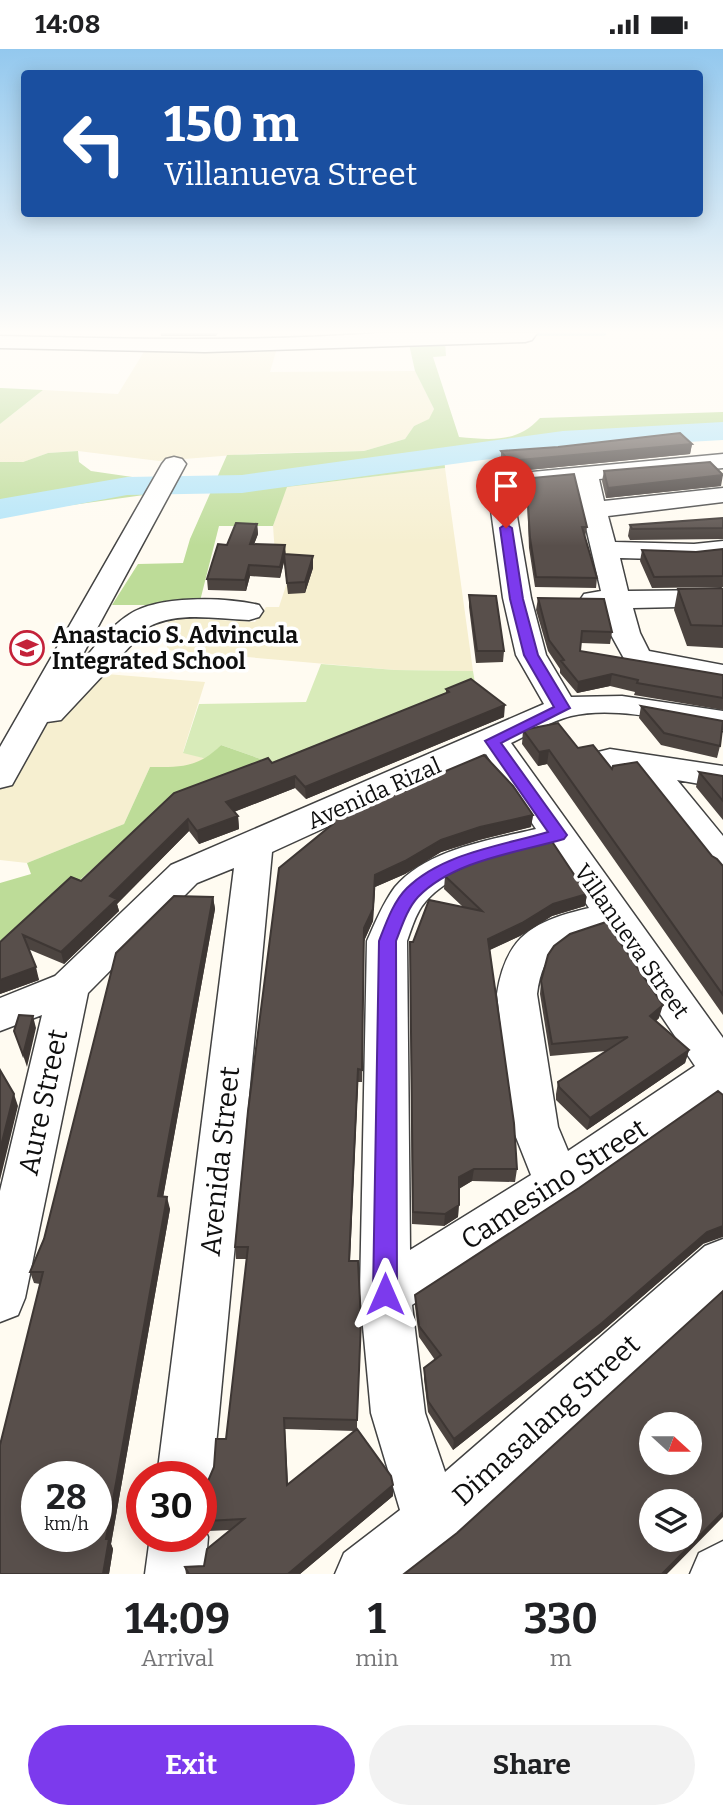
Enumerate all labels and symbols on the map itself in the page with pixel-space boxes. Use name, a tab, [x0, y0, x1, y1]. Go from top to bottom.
pin	[476, 456, 536, 528]
place label: Anastacio S. Advincula Integrated School	[52, 621, 298, 675]
school or university icon: Anastacio S. Advincula Integrated School	[8, 629, 46, 667]
street label: Avenida Rizal	[303, 751, 446, 835]
street label: Villanueva Street	[568, 858, 696, 1024]
street label: Aure Street	[11, 1026, 75, 1178]
street label: Avenida Street	[194, 1065, 246, 1257]
street label: Camesino Street	[455, 1112, 653, 1256]
position arrow	[348, 1257, 422, 1331]
street label: Dimasalang Street	[446, 1328, 646, 1512]
north arrow	[639, 1412, 702, 1475]
speed limit sign: 30	[126, 1461, 217, 1552]

